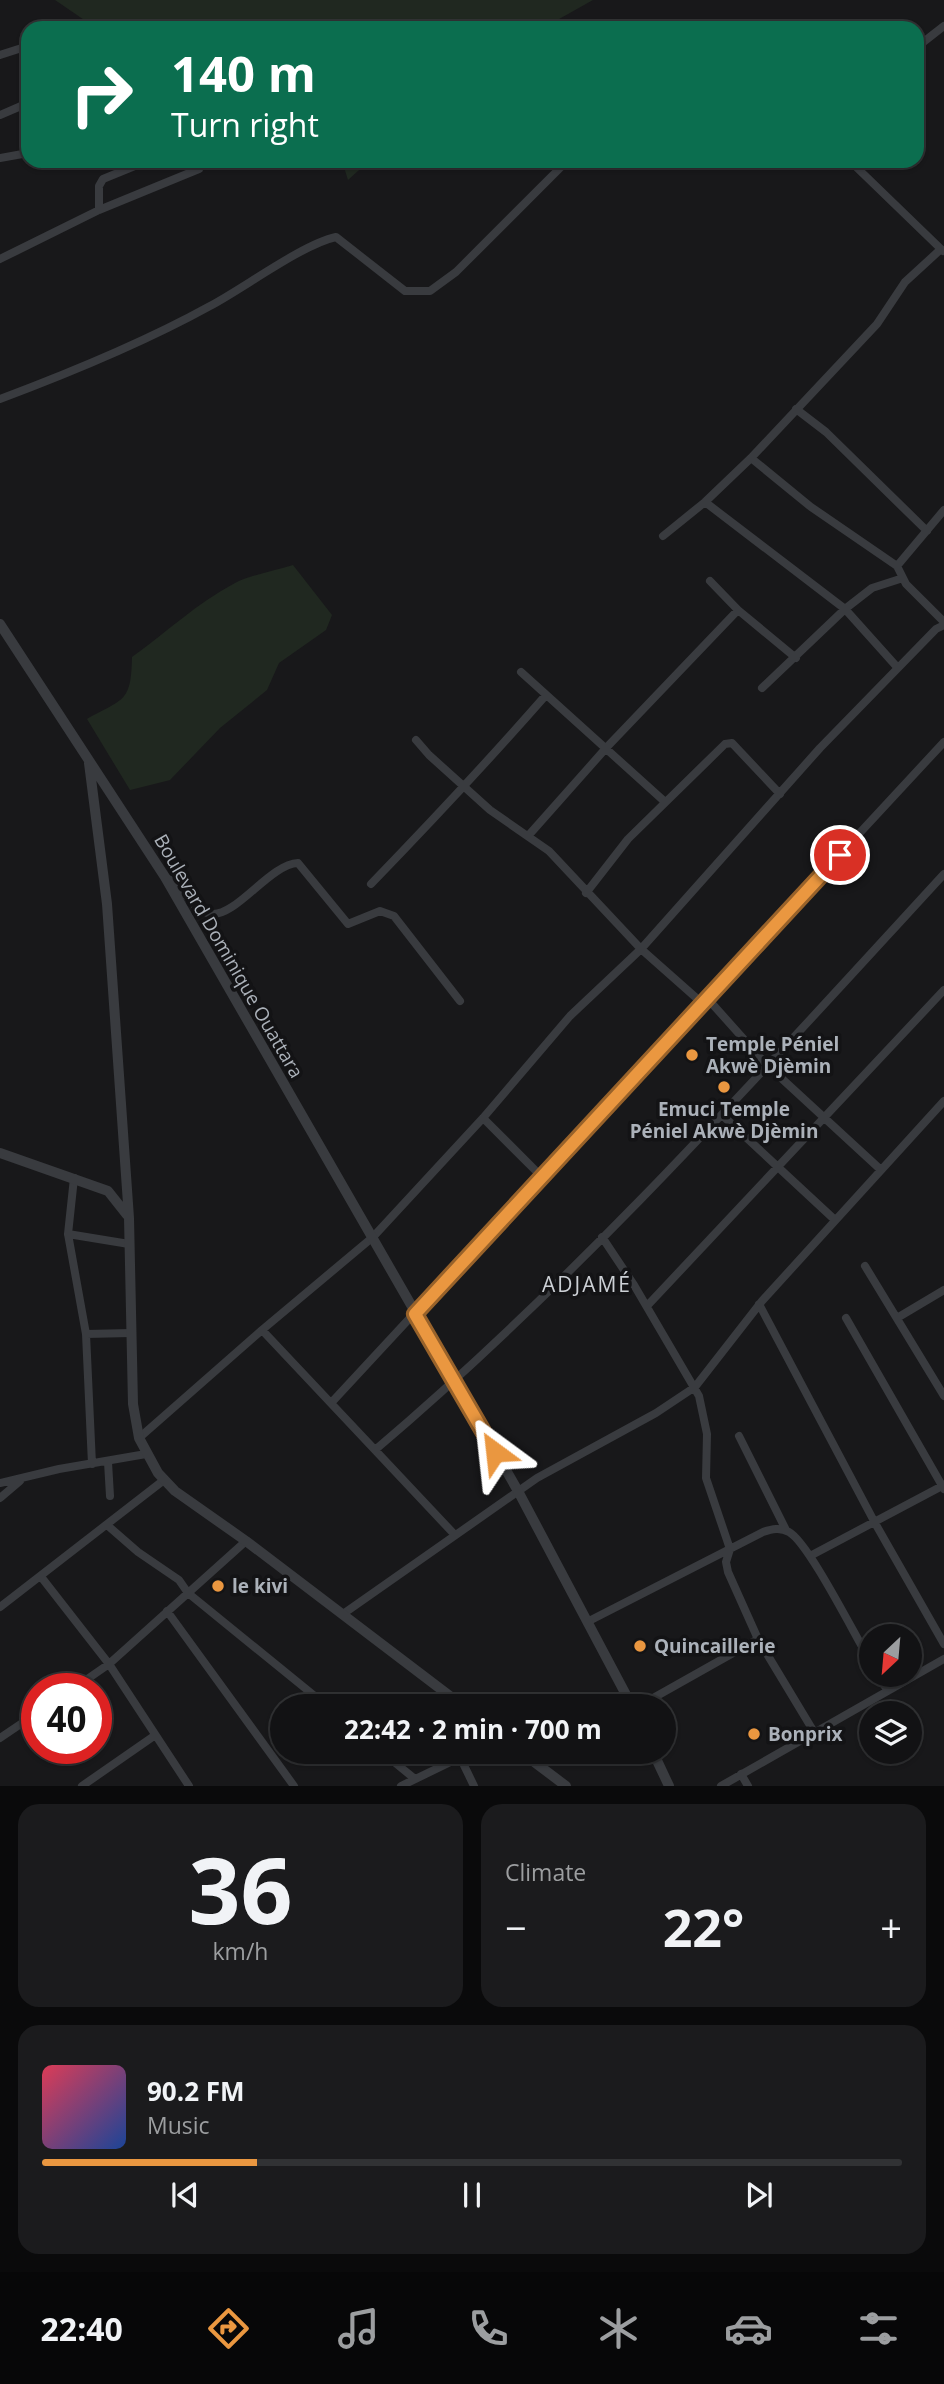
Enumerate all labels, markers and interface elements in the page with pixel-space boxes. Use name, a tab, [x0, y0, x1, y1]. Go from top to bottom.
text: 140 m	[171, 40, 316, 106]
icon: right	[56, 49, 147, 140]
text: Turn right	[171, 103, 319, 146]
pin	[810, 825, 870, 885]
street label: Boulevard Dominique Ouattara	[148, 829, 310, 1083]
icon: arrive	[821, 836, 859, 874]
place label: Temple Péniel Akwè Djèmin	[706, 1031, 839, 1079]
marker: Temple Péniel Akwè Djèmin	[684, 1047, 700, 1063]
marker: Emuci Temple Péniel Akwè Djèmin	[716, 1079, 732, 1095]
place label: Emuci Temple Péniel Akwè Djèmin	[630, 1096, 818, 1144]
district label: ADJAMÉ	[542, 1270, 632, 1298]
position arrow	[458, 1415, 532, 1489]
place label: le kivi	[232, 1573, 288, 1599]
marker: le kivi	[210, 1578, 226, 1594]
north arrow	[859, 1624, 922, 1687]
map controls	[859, 1624, 922, 1764]
place label: Quincaillerie	[654, 1633, 775, 1659]
marker: Quincaillerie	[632, 1638, 648, 1654]
speed limit sign: 40	[21, 1673, 112, 1764]
button: layers	[859, 1701, 922, 1764]
text: 22:42 · 2 min · 700 m	[344, 1711, 602, 1747]
place label: Bonprix	[768, 1721, 842, 1747]
marker: Bonprix	[746, 1726, 762, 1742]
text: 36	[188, 1827, 293, 1951]
text: Climate	[505, 1856, 586, 1888]
text: 22°	[663, 1891, 744, 1962]
text: −	[505, 1901, 527, 1953]
text: +	[880, 1901, 902, 1953]
text: km/h	[213, 1935, 268, 1967]
text: 90.2 FM	[147, 2073, 245, 2109]
text: Music	[147, 2109, 210, 2141]
icon: previous	[166, 2176, 204, 2214]
icon: pause	[453, 2176, 491, 2214]
icon: next	[740, 2176, 778, 2214]
icon: directions	[204, 2304, 253, 2353]
icon: music	[334, 2304, 383, 2353]
icon: phone	[464, 2304, 513, 2353]
icon: climate	[594, 2304, 643, 2353]
icon: car	[724, 2304, 773, 2353]
icon: filters	[854, 2304, 903, 2353]
text: 22:40	[41, 2307, 123, 2350]

